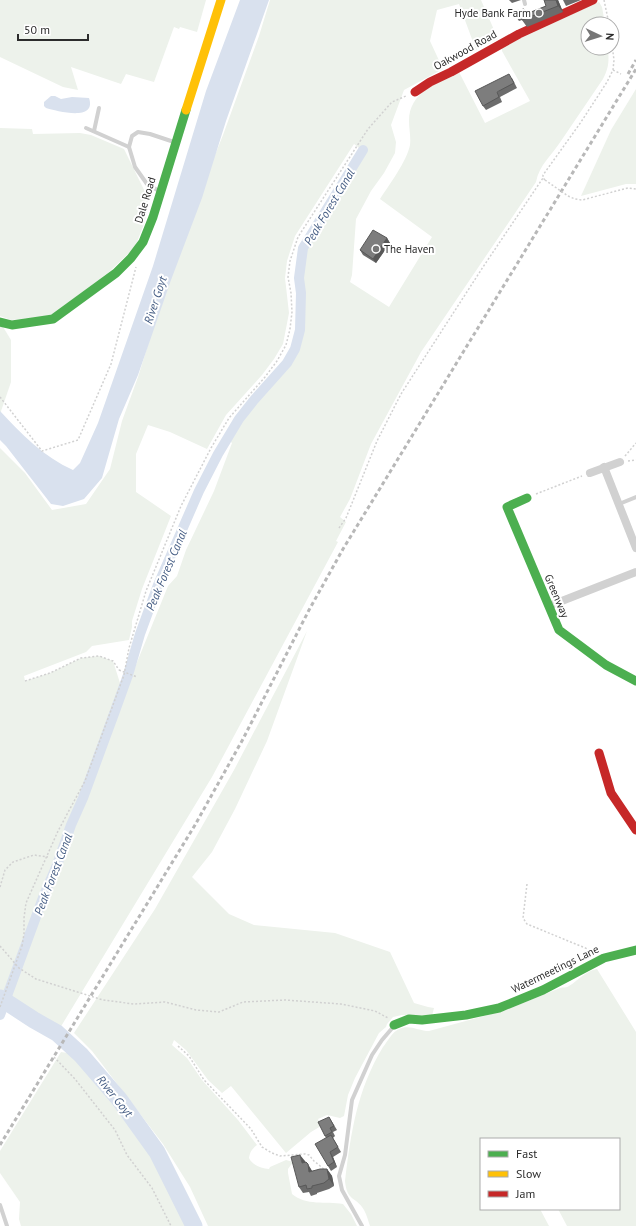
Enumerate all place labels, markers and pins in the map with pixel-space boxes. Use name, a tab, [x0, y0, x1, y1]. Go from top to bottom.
place label: Hyde Bank Farm	[454, 6, 531, 20]
marker: Hyde Bank Farm	[534, 8, 544, 18]
place label: The Haven	[384, 242, 434, 256]
marker: The Haven	[371, 244, 381, 254]

